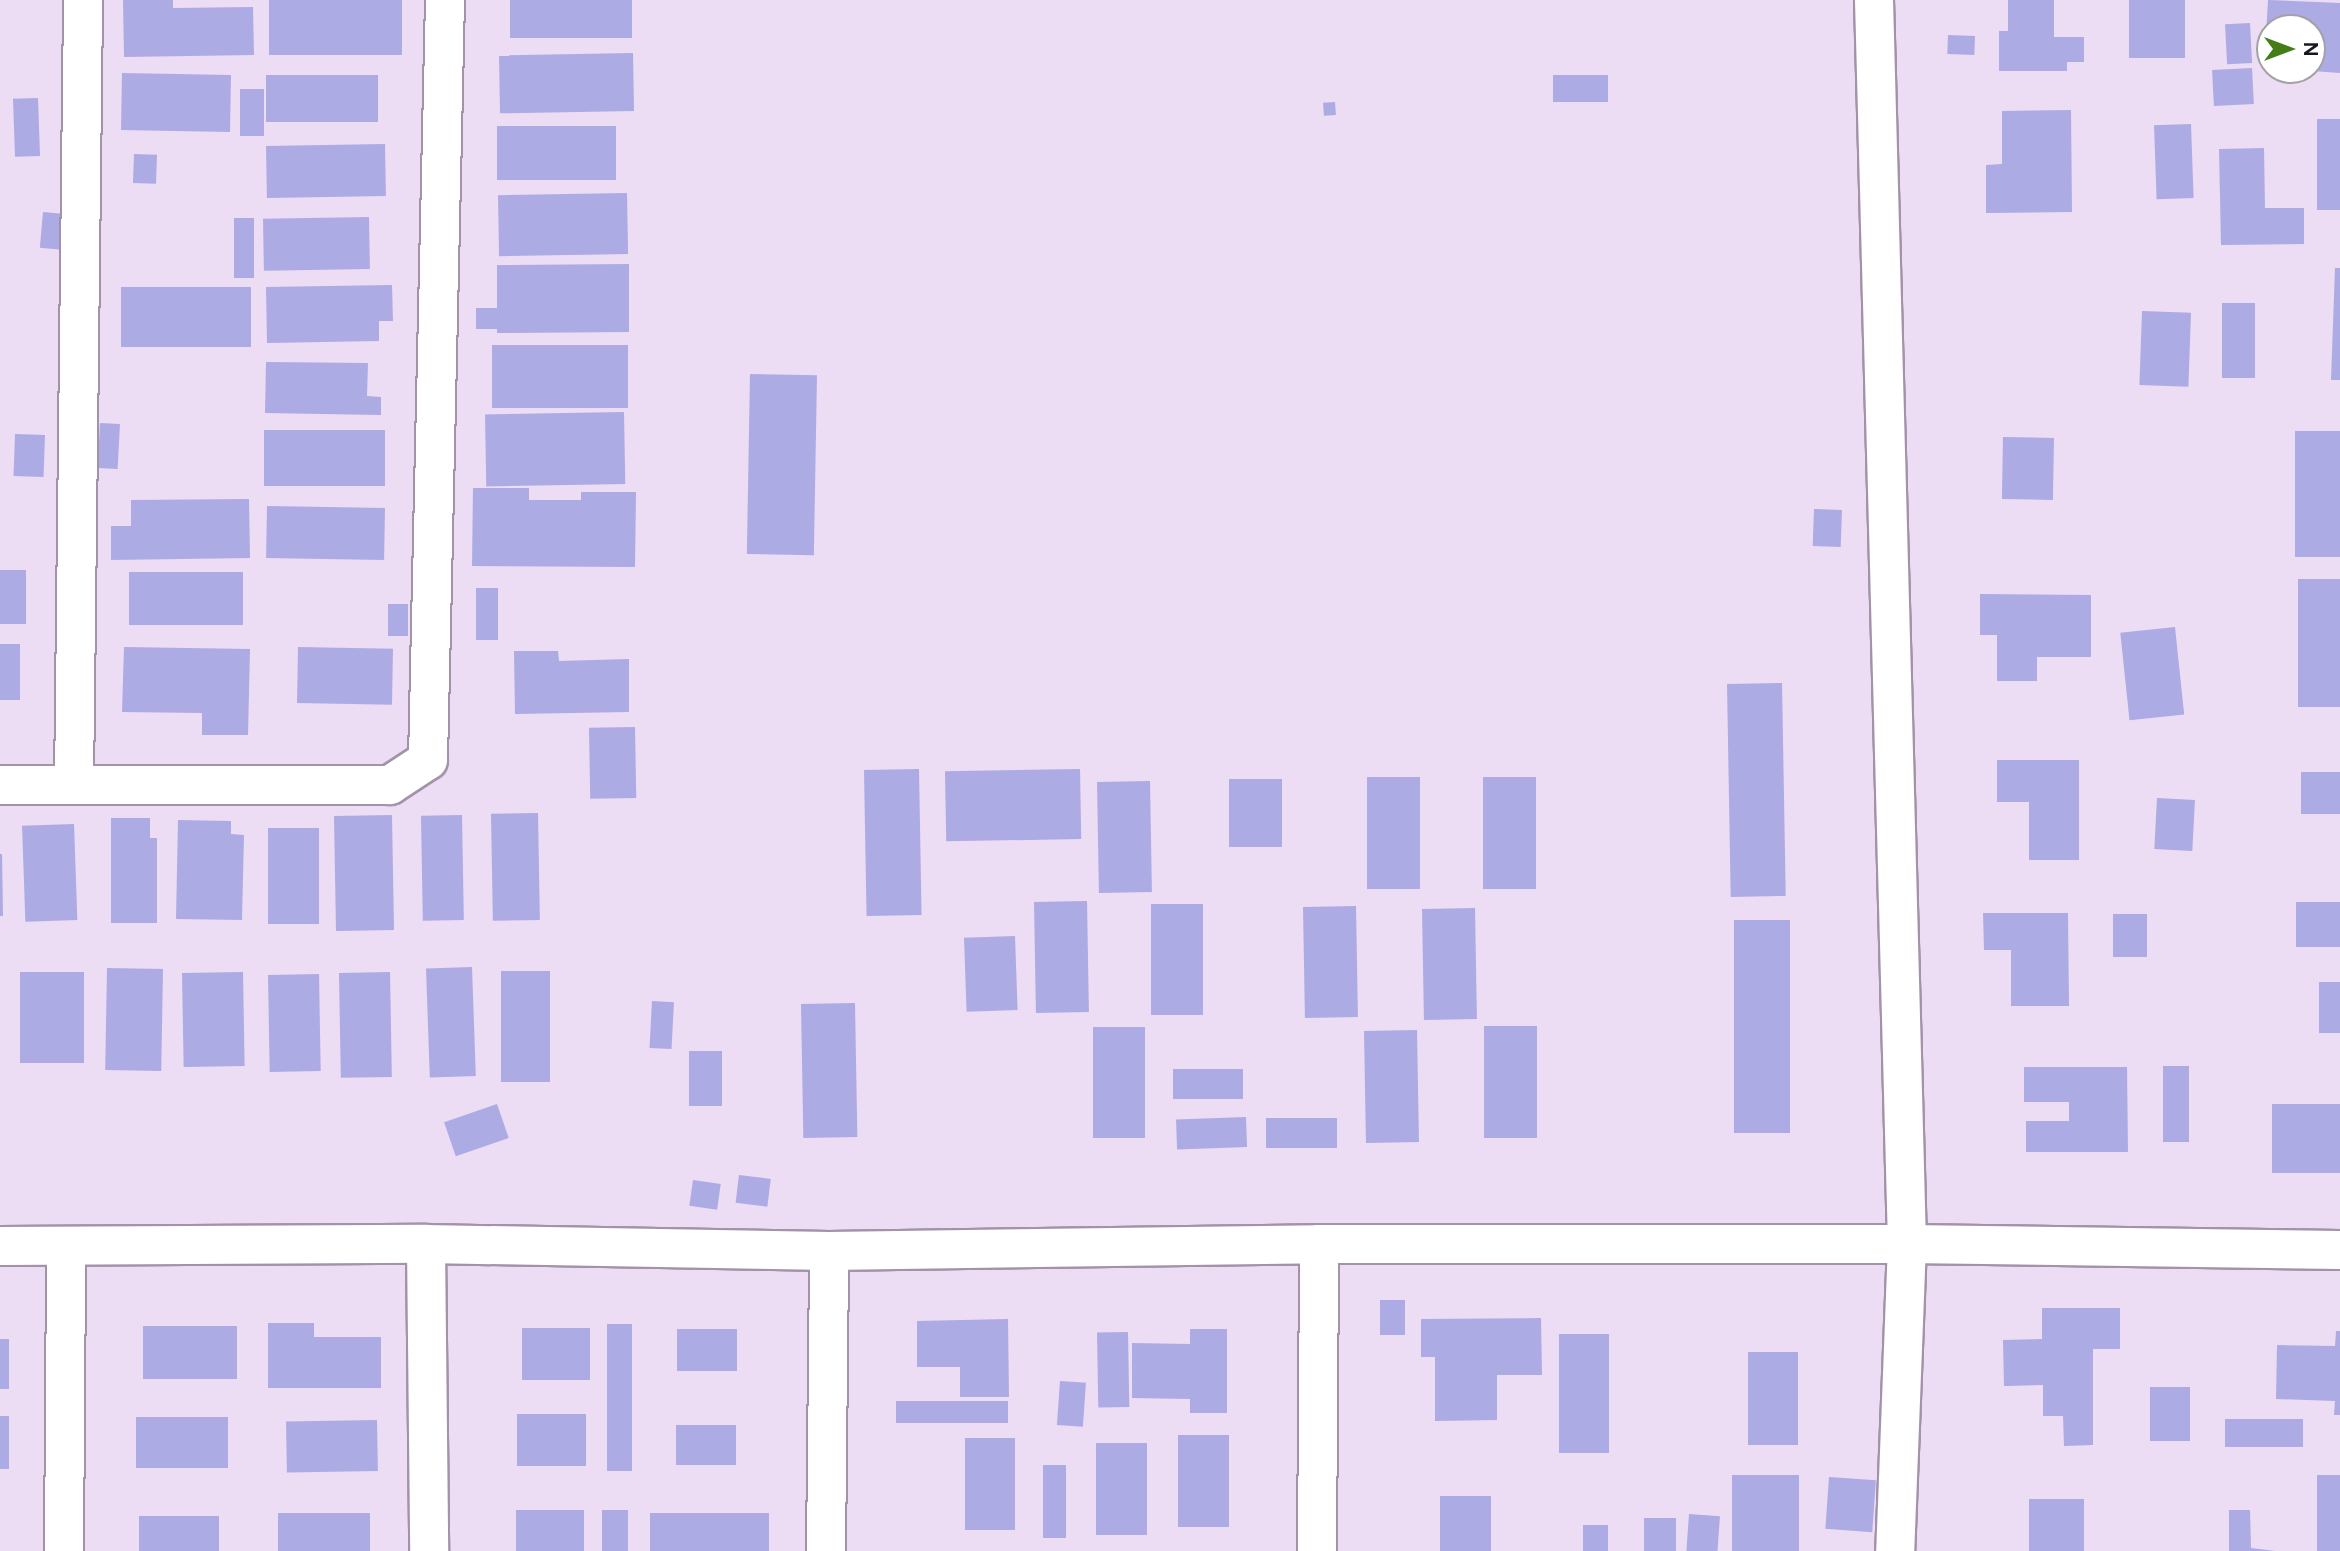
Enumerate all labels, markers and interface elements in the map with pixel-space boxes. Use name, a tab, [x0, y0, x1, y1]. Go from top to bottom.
north arrow	[2256, 14, 2326, 84]
text: N	[2299, 42, 2322, 56]

